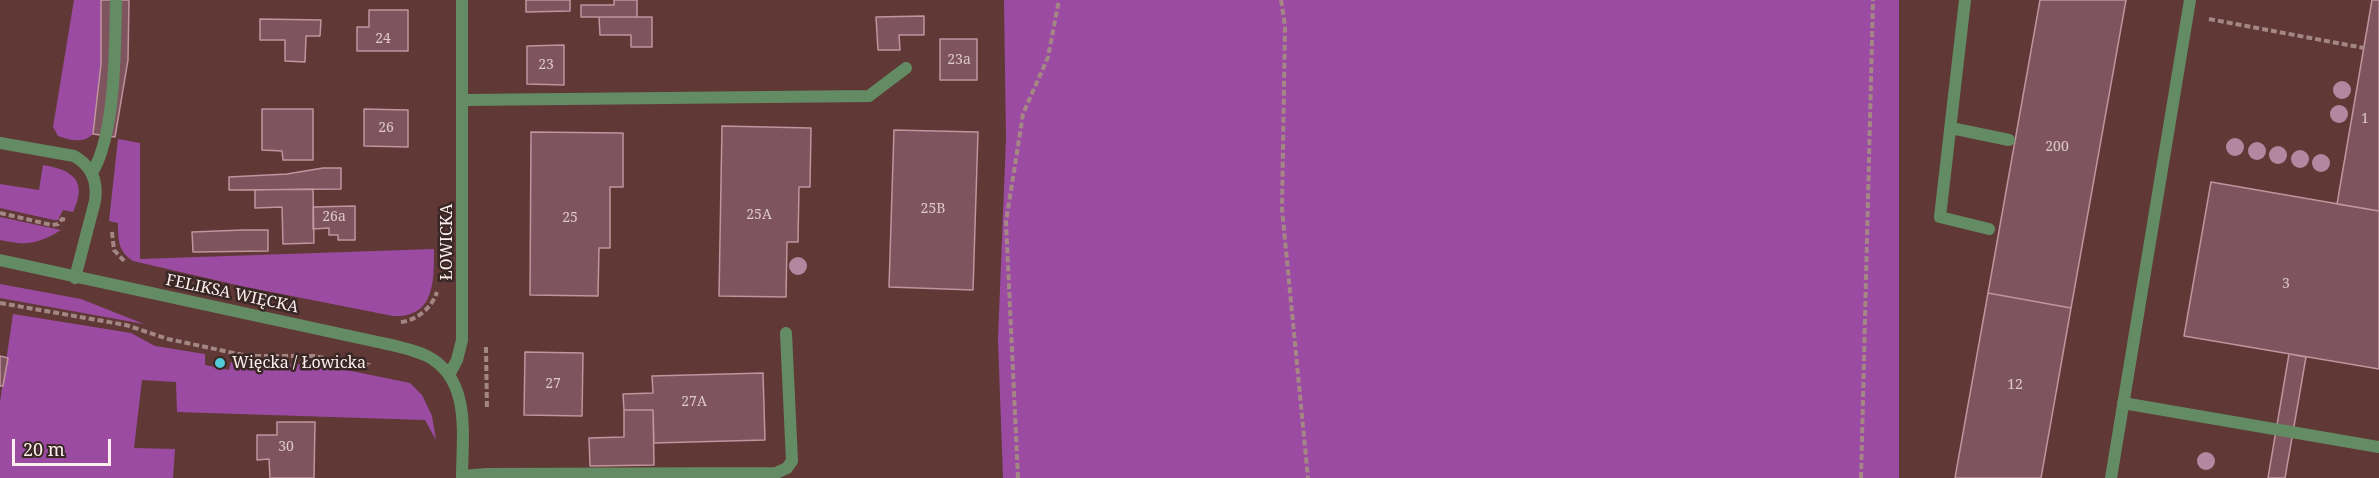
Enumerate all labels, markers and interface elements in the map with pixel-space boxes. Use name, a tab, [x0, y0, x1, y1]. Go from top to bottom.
house number: 24	[375, 31, 391, 47]
house number: 23a	[947, 52, 971, 68]
house number: 23	[538, 57, 554, 73]
house number: 1	[2361, 111, 2369, 127]
house number: 26	[378, 120, 394, 136]
house number: 200	[2045, 139, 2069, 155]
house number: 25B	[921, 201, 945, 217]
street label: ŁOWICKA	[437, 204, 457, 280]
house number: 25A	[746, 207, 772, 223]
house number: 26a	[322, 209, 346, 225]
house number: 25	[562, 210, 578, 226]
street label: FELIKSA WIĘCKA	[164, 271, 300, 317]
house number: 3	[2282, 276, 2290, 292]
place label: Więcka / Łowicka	[232, 353, 366, 373]
marker: Więcka / Łowicka	[213, 356, 227, 370]
house number: 27	[545, 376, 561, 392]
house number: 12	[2007, 377, 2023, 393]
house number: 27A	[681, 394, 707, 410]
scale bar	[15, 427, 114, 465]
text: 20 m	[23, 437, 65, 461]
house number: 30	[278, 439, 294, 455]

